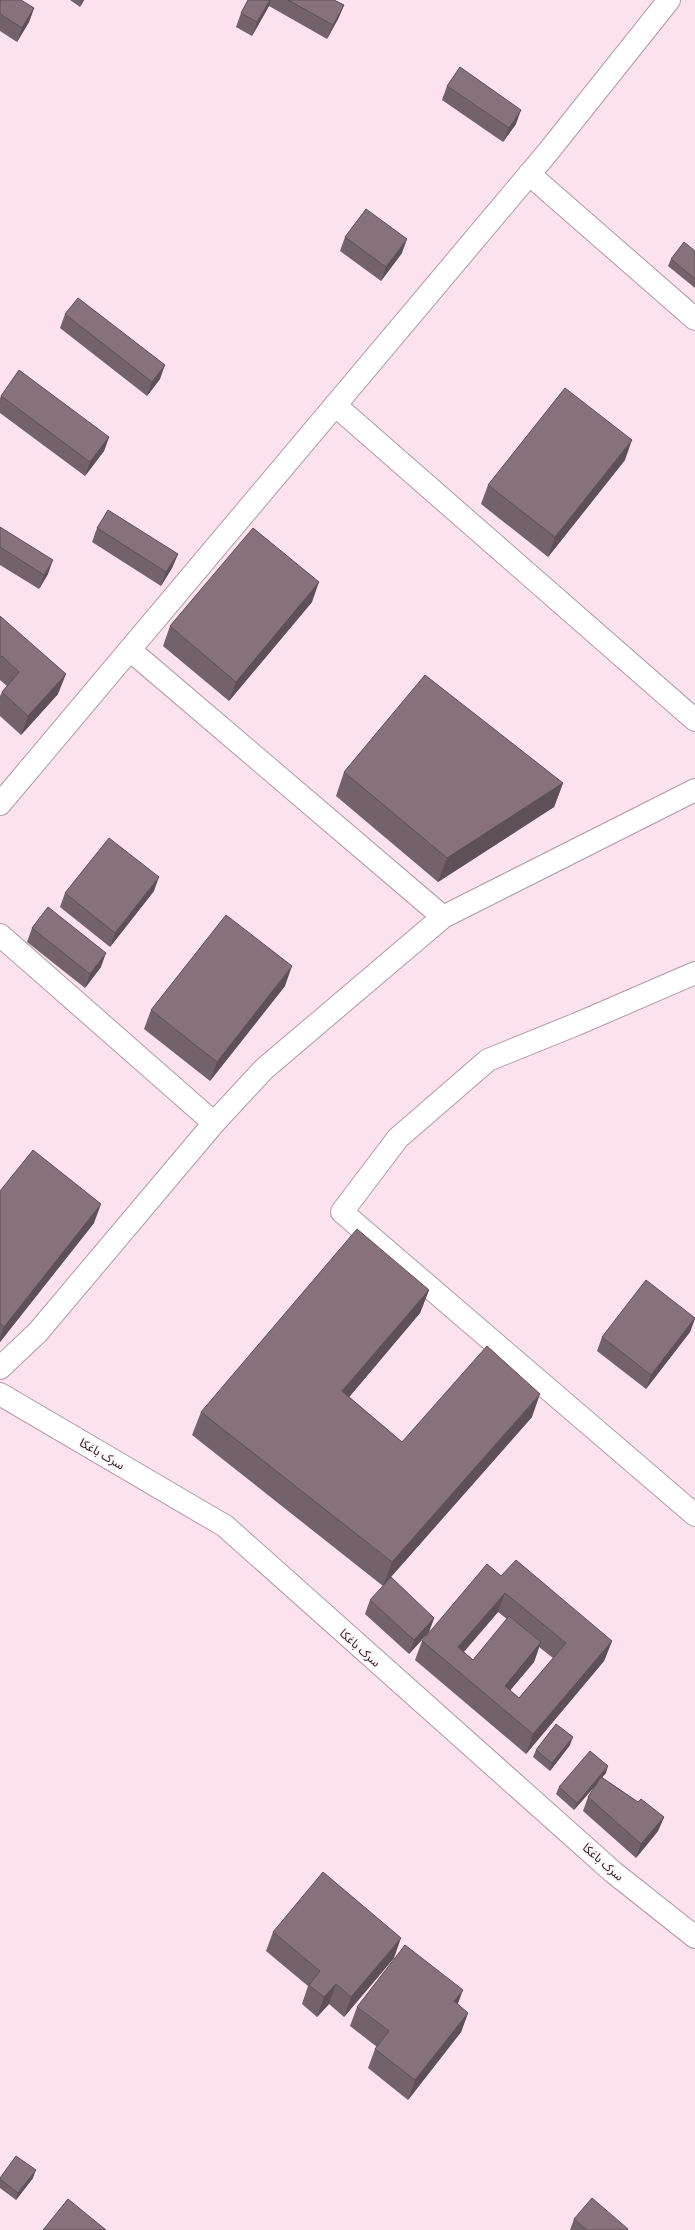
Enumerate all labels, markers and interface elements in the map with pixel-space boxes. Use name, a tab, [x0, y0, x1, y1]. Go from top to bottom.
street label: سرک باغکا	[76, 1434, 128, 1473]
street label: سرک باغکا	[336, 1625, 384, 1671]
street label: سرک باغکا	[579, 1839, 628, 1884]

